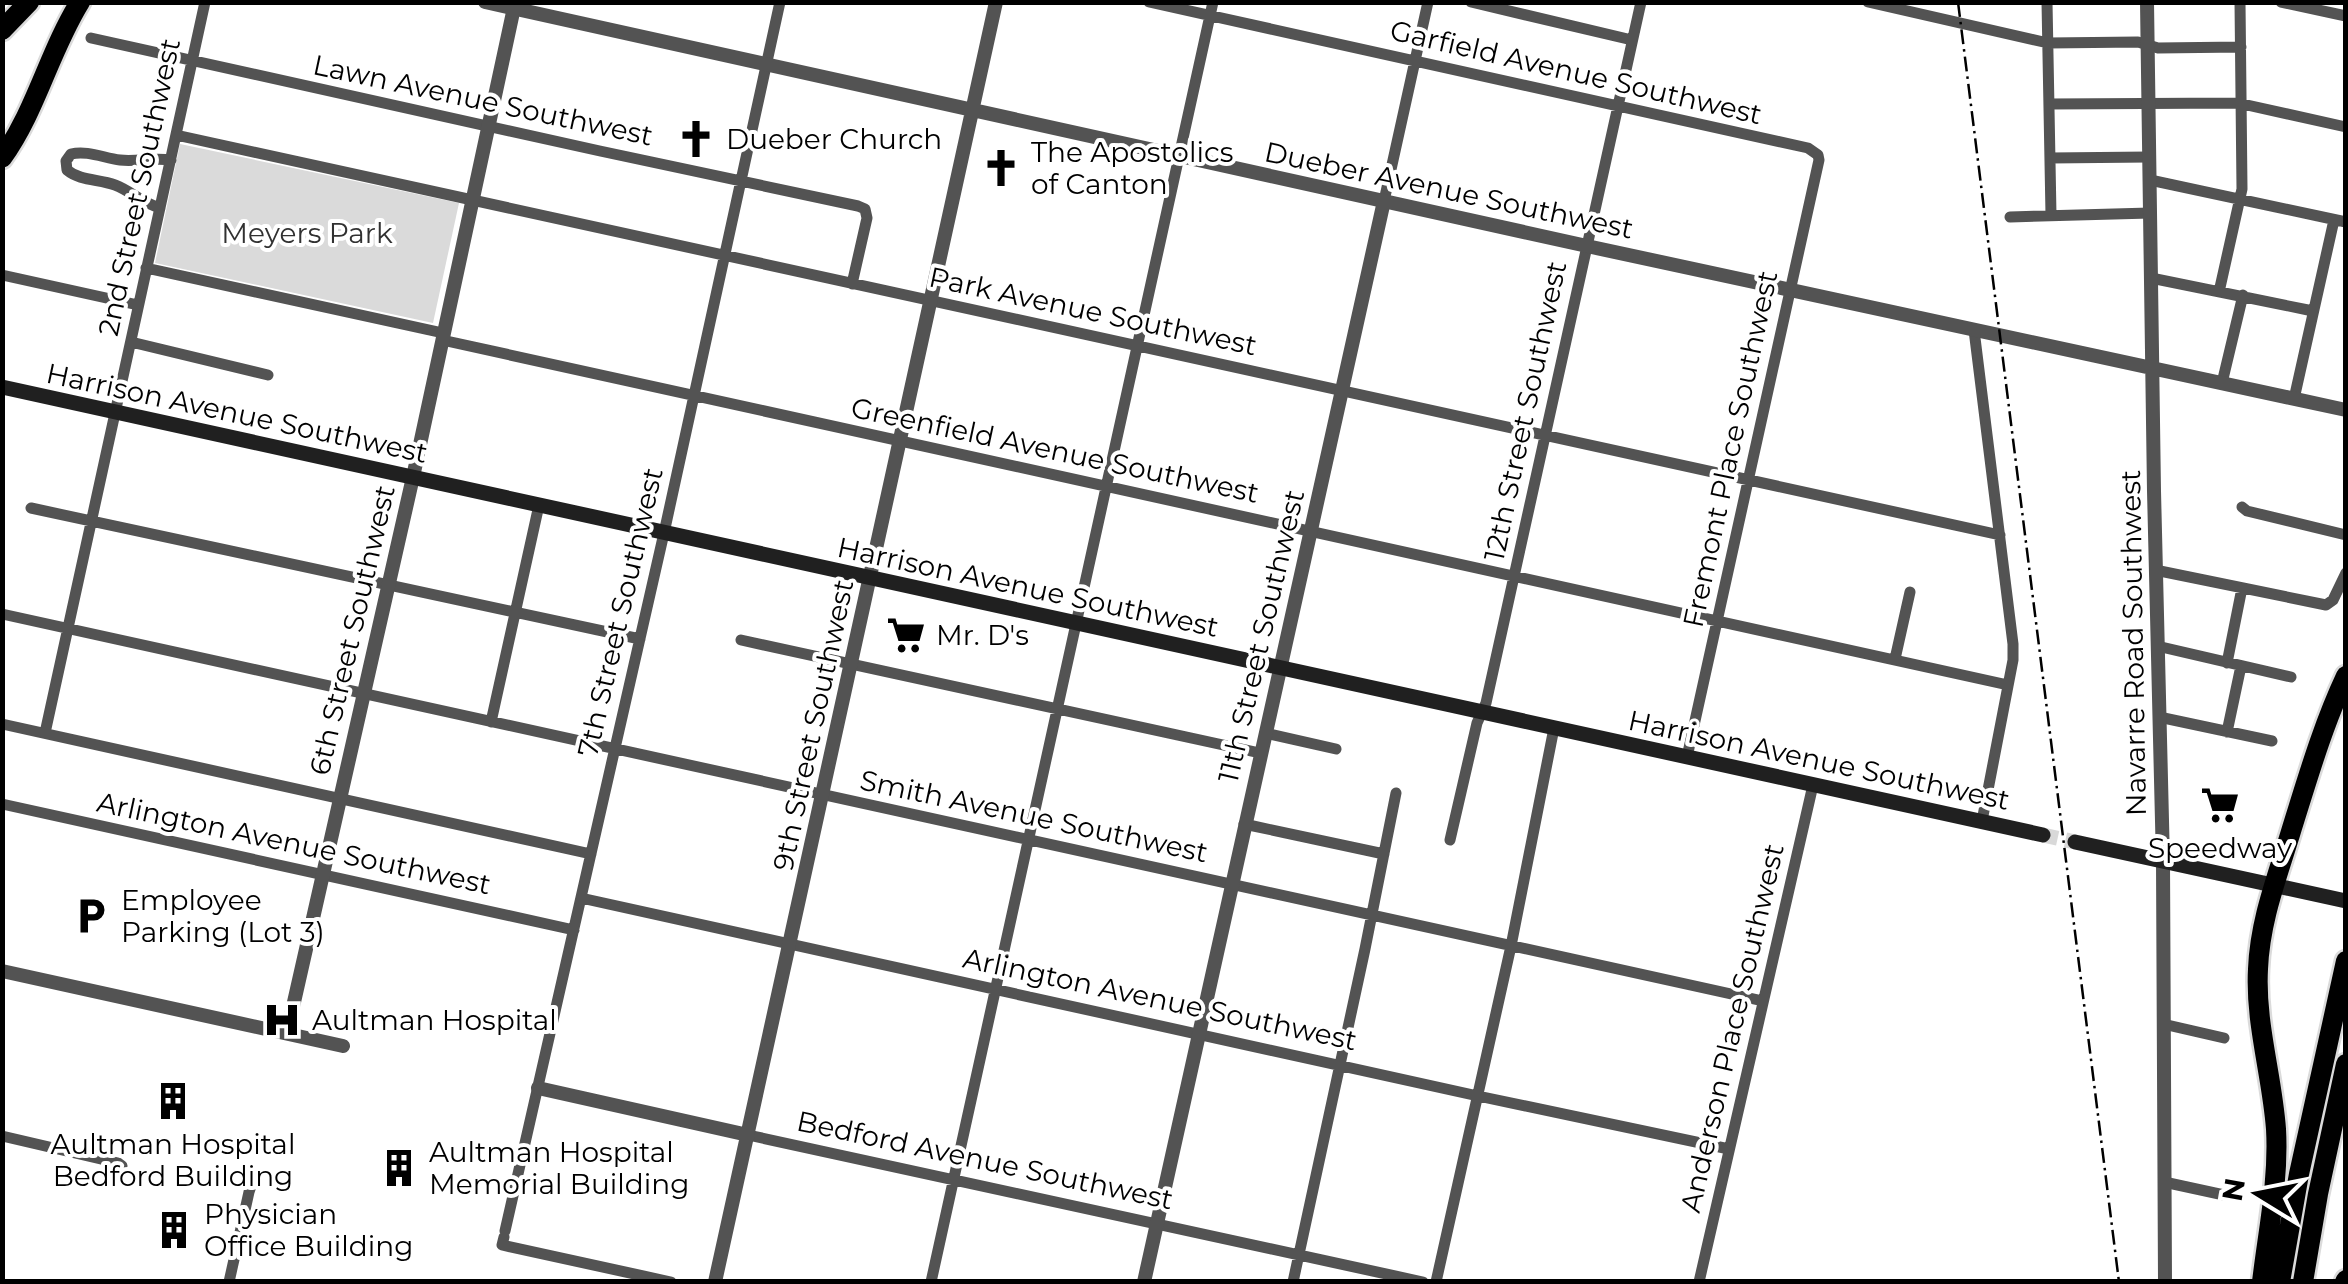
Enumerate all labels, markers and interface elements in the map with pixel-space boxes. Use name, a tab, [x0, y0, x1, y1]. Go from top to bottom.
street label: Garfield Avenue Southwest	[1387, 13, 1765, 131]
street label: 2nd Street Southwest	[91, 35, 187, 339]
street label: Lawn Avenue Southwest	[310, 47, 656, 153]
church icon: Dueber Church	[675, 118, 717, 160]
place label: Dueber Church	[726, 122, 942, 156]
street label: Dueber Avenue Southwest	[1262, 134, 1636, 246]
place label: The Apostolics of Canton	[1031, 135, 1233, 201]
church icon: The Apostolics of Canton	[980, 147, 1022, 189]
park label: Meyers Park	[221, 216, 393, 250]
street label: 12th Street Southwest	[1477, 258, 1573, 564]
street label: Park Avenue Southwest	[926, 260, 1260, 362]
street label: Fremont Place Southwest	[1676, 268, 1784, 630]
street label: Harrison Avenue Southwest	[43, 356, 431, 470]
street label: Greenfield Avenue Southwest	[848, 390, 1262, 510]
street label: 7th Street Southwest	[570, 464, 670, 760]
street label: Navarre Road Southwest	[2113, 469, 2153, 817]
street label: 6th Street Southwest	[302, 482, 402, 778]
street label: 11th Street Southwest	[1211, 486, 1311, 786]
street label: Harrison Avenue Southwest	[834, 530, 1222, 644]
street label: 9th Street Southwest	[766, 576, 860, 874]
supermarket icon: Mr. D's	[885, 614, 927, 656]
place label: Mr. D's	[936, 618, 1029, 652]
street label: Harrison Avenue Southwest	[1625, 703, 2013, 817]
street label: Smith Avenue Southwest	[857, 763, 1211, 869]
supermarket icon: Speedway	[2199, 784, 2241, 826]
street label: Arlington Avenue Southwest	[94, 785, 494, 901]
place label: Speedway	[2148, 831, 2293, 865]
street label: Anderson Place Southwest	[1673, 840, 1791, 1216]
place label: Employee Parking (Lot 3)	[121, 883, 325, 949]
parking icon: Employee Parking (Lot 3)	[70, 895, 112, 937]
street label: Arlington Avenue Southwest	[960, 941, 1360, 1057]
hospital icon: Aultman Hospital	[261, 999, 303, 1041]
place label: Aultman Hospital	[312, 1003, 557, 1037]
building icon: Aultman Hospital Bedford Building	[152, 1080, 194, 1122]
street label: Bedford Avenue Southwest	[794, 1103, 1176, 1217]
place label: Aultman Hospital Bedford Building	[51, 1127, 295, 1193]
place label: Aultman Hospital Memorial Building	[429, 1135, 689, 1201]
north arrow	[2208, 1144, 2308, 1244]
building icon: Aultman Hospital Memorial Building	[378, 1147, 420, 1189]
text: N	[2215, 1176, 2252, 1204]
place label: Physician Office Building	[204, 1197, 413, 1263]
building icon: Physician Office Building	[153, 1209, 195, 1251]

